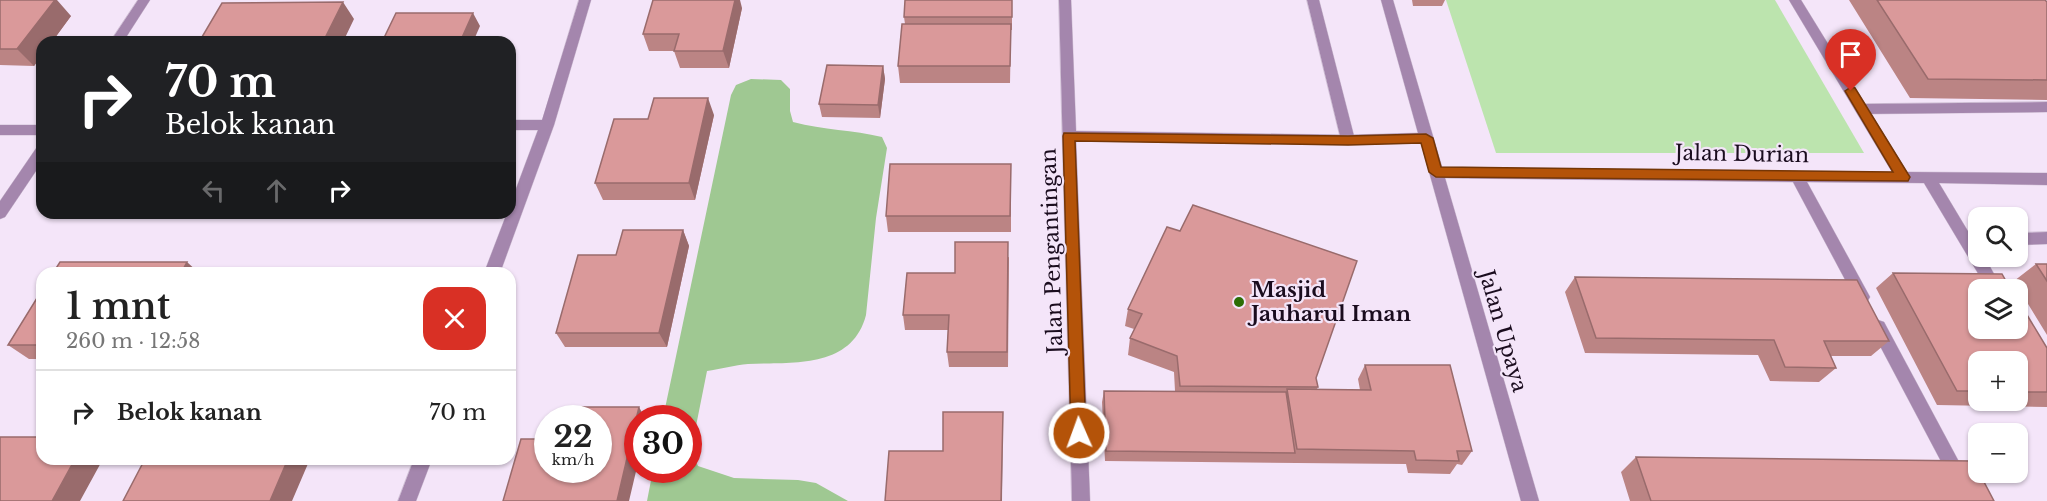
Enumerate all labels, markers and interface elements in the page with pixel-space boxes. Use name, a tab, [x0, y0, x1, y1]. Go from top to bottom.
pin	[1825, 29, 1876, 91]
icon: arrive	[1834, 38, 1867, 71]
text: 70 m	[165, 56, 276, 108]
icon: right	[66, 60, 144, 138]
text: Belok kanan	[165, 108, 335, 141]
street label: Jalan Durian	[1672, 140, 1809, 168]
street label: Jalan Pengantingan	[1035, 148, 1069, 357]
icon: left	[197, 174, 230, 207]
icon: ahead	[260, 174, 293, 207]
icon: right	[323, 174, 356, 207]
map controls	[1968, 207, 2028, 483]
button: search	[1968, 207, 2028, 267]
street label: Jalan Upaya	[1472, 264, 1533, 395]
place label: Masjid Jauharul Iman	[1247, 277, 1411, 327]
button: layers	[1968, 279, 2028, 339]
text: 1 mnt	[66, 284, 171, 329]
button: close	[423, 287, 486, 350]
marker: Masjid Jauharul Iman	[1232, 295, 1246, 309]
text: 260 m · 12:58	[66, 329, 200, 353]
button: +	[1968, 351, 2028, 411]
icon: right	[66, 396, 99, 429]
text: Belok kanan	[117, 399, 262, 426]
text: 70 m	[429, 399, 486, 426]
position arrow	[1047, 401, 1111, 465]
speed limit sign: 30	[624, 405, 702, 483]
text: 22	[553, 418, 593, 455]
button: −	[1968, 423, 2028, 483]
text: km/h	[552, 450, 594, 469]

